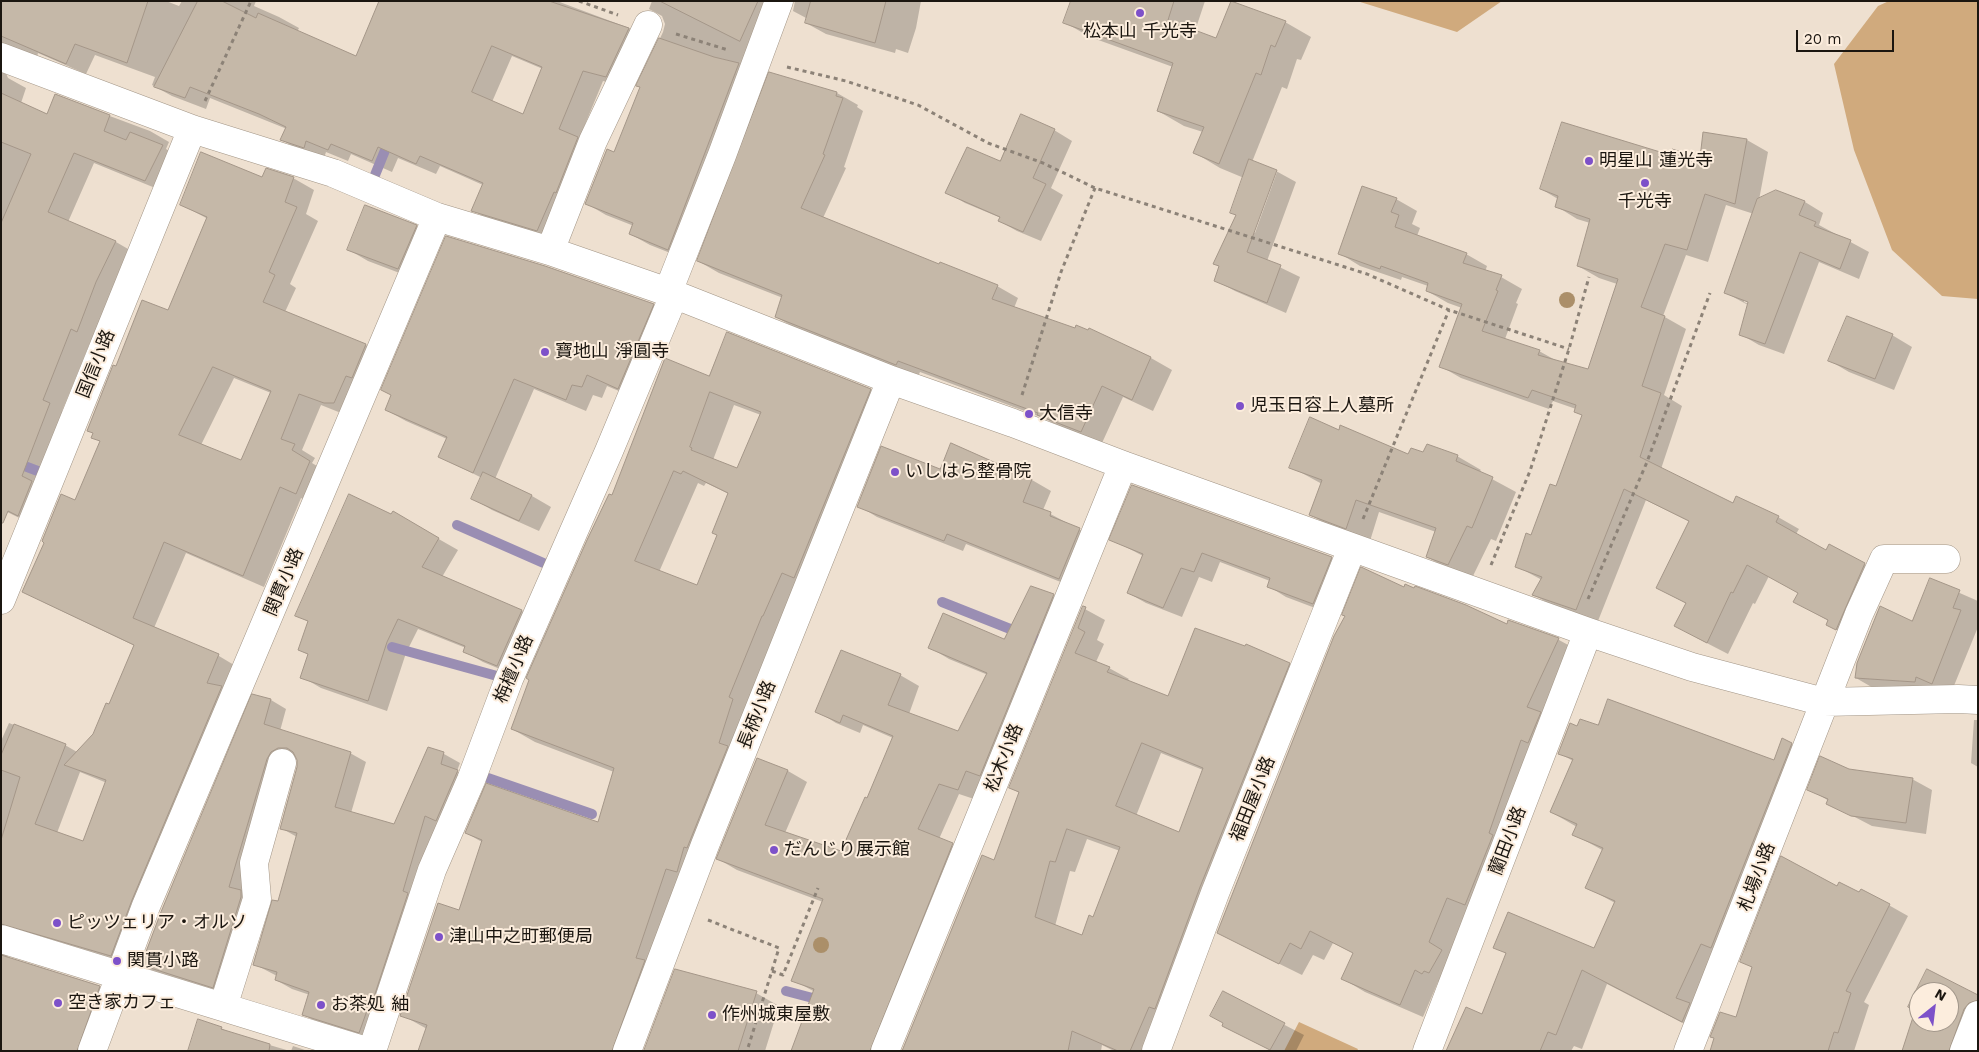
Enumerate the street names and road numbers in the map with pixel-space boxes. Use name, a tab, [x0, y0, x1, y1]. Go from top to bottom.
street label: 国信小路	[73, 327, 119, 401]
street label: 関貫小路	[260, 545, 308, 619]
street label: 栴檀小路	[490, 632, 538, 706]
street label: 長柄小路	[734, 678, 780, 752]
street label: 松木小路	[981, 721, 1027, 795]
street label: 福田屋小路	[1226, 753, 1280, 845]
street label: 蘭田小路	[1485, 804, 1531, 878]
street label: 札場小路	[1734, 840, 1780, 914]

